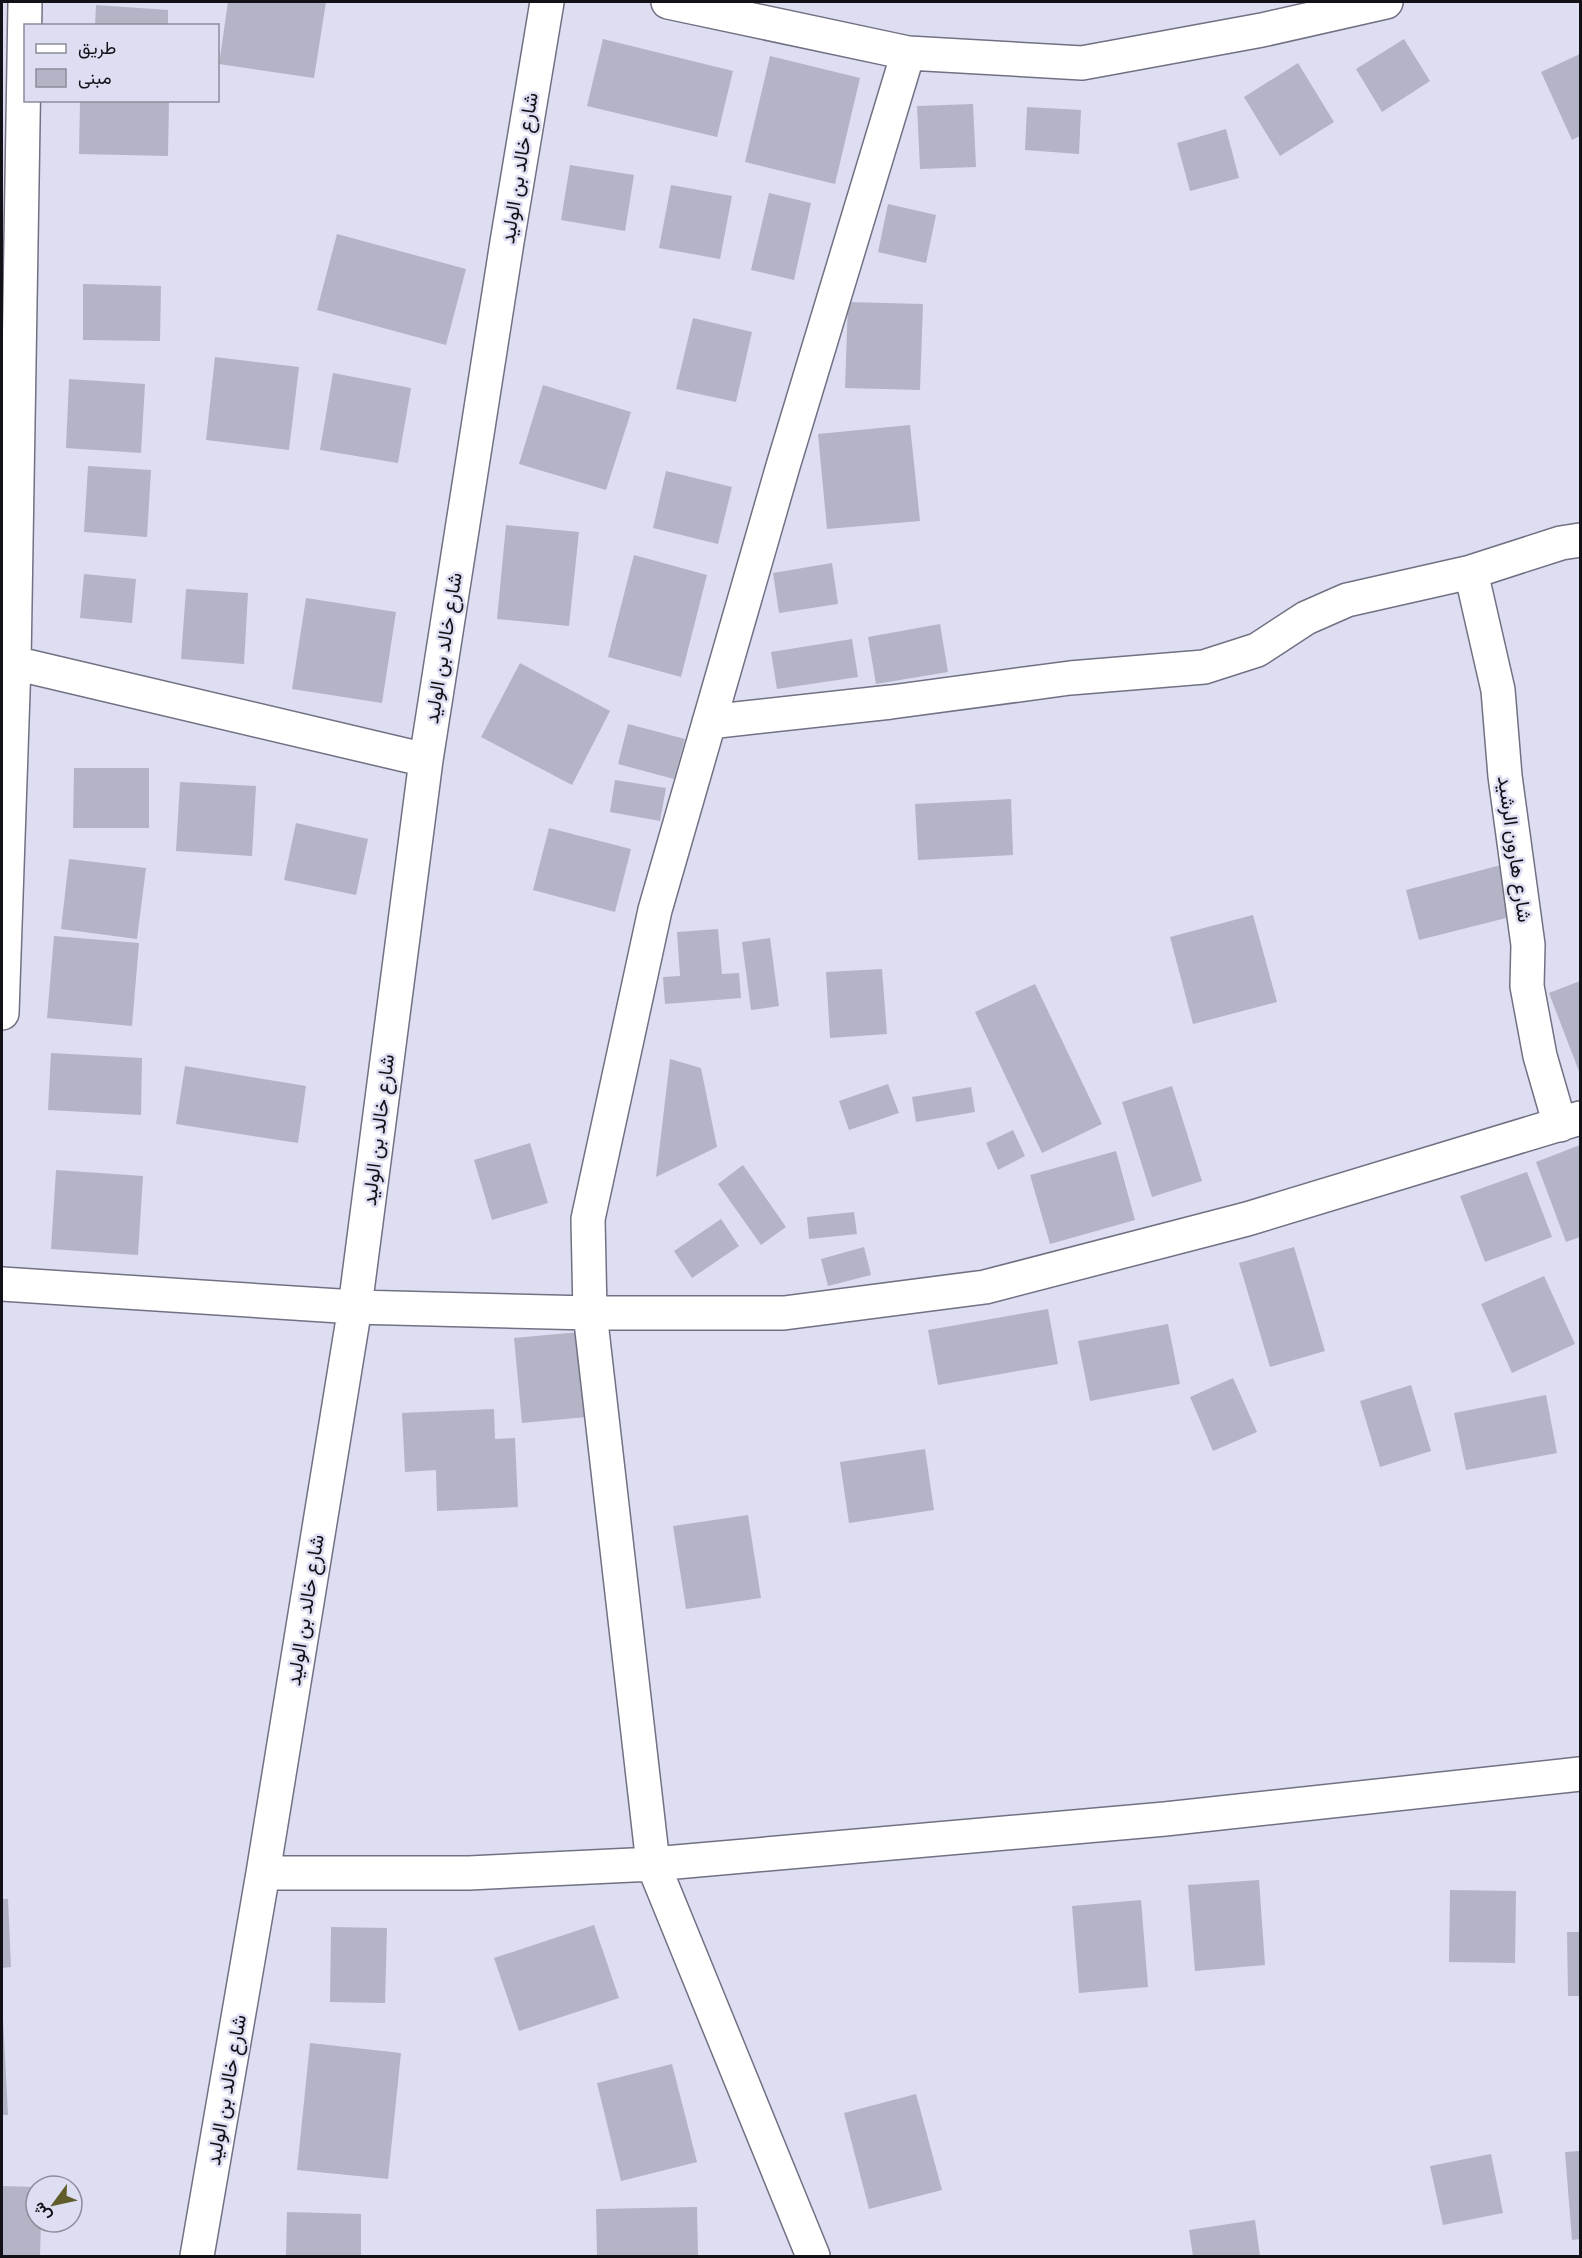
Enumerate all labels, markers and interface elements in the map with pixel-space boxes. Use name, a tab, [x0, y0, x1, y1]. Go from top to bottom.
legend	[24, 24, 219, 102]
text: طريق	[78, 38, 116, 61]
text: مبنى	[78, 68, 112, 91]
street label: شارع خالد بن الوليد	[496, 91, 546, 246]
street label: شارع خالد بن الوليد	[420, 571, 470, 726]
street label: شارع هارون الرشيد	[1490, 774, 1536, 924]
street label: شارع خالد بن الوليد	[358, 1053, 402, 1208]
street label: شارع خالد بن الوليد	[282, 1533, 332, 1688]
street label: شارع خالد بن الوليد	[202, 2013, 254, 2168]
north arrow	[24, 2174, 84, 2234]
text: ش	[29, 2198, 57, 2225]

